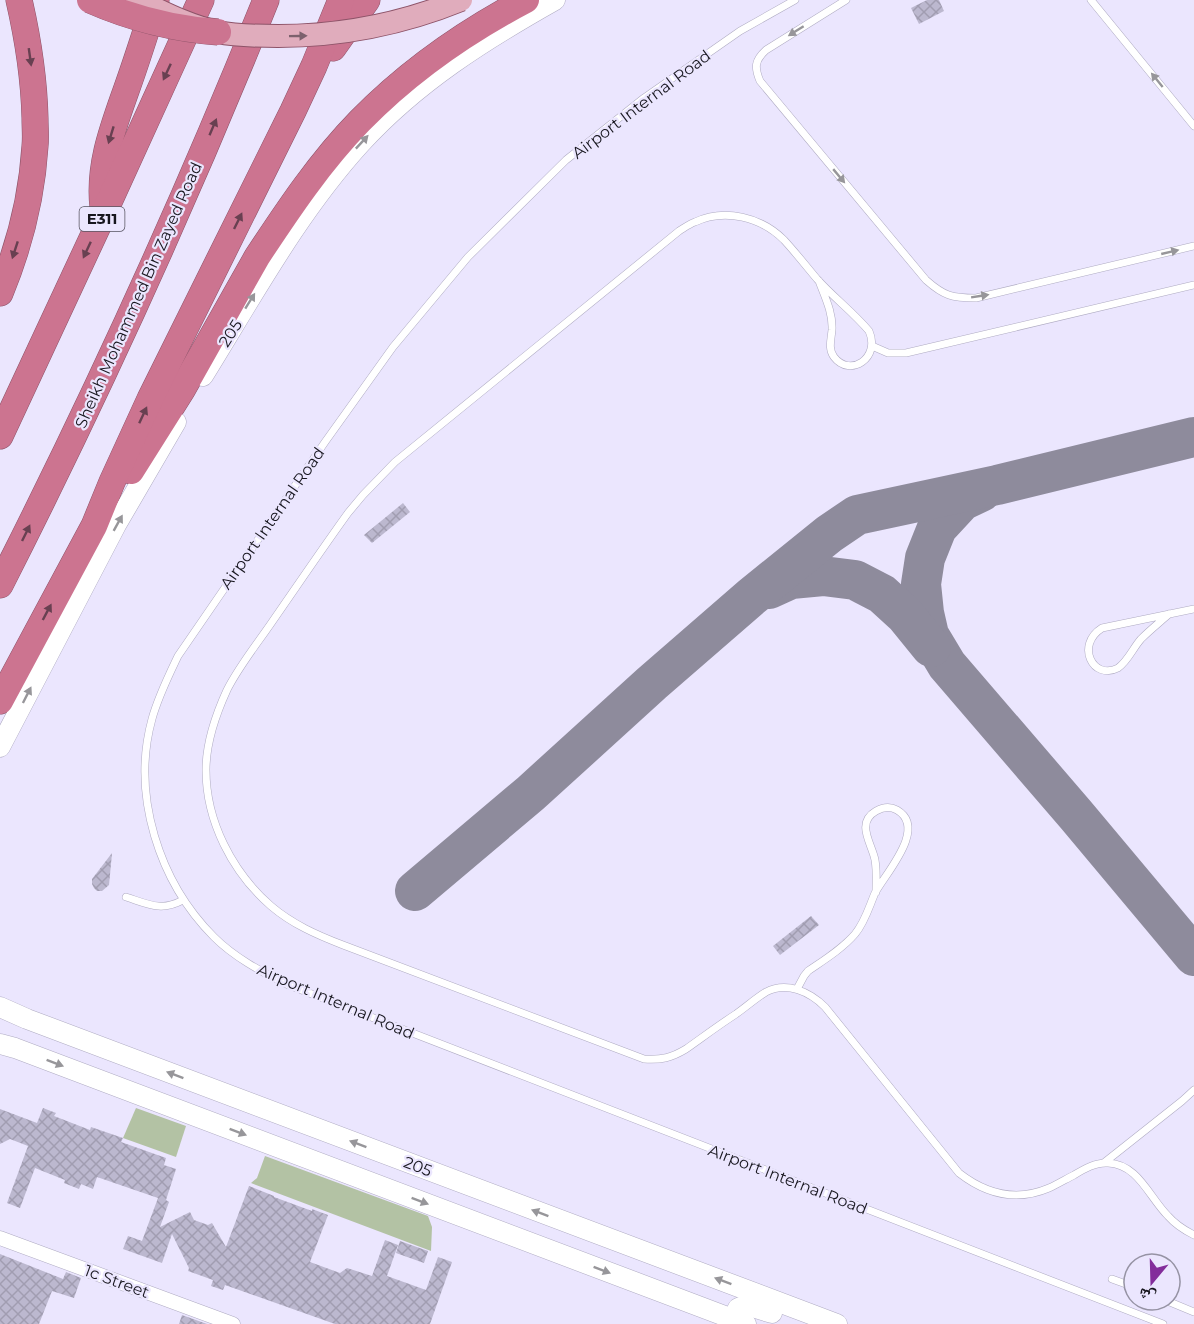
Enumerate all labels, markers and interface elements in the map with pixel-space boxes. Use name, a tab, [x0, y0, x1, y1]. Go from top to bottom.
one-way arrow	[788, 25, 804, 36]
one-way arrow	[288, 31, 307, 41]
street label: Airport Internal Road	[568, 46, 714, 163]
one-way arrow	[25, 48, 35, 67]
one-way arrow	[163, 64, 172, 81]
one-way arrow	[1151, 73, 1164, 88]
one-way arrow	[208, 118, 218, 136]
one-way arrow	[106, 126, 115, 144]
one-way arrow	[355, 135, 368, 150]
street label: Sheikh Mohammed Bin Zayed Road	[71, 159, 206, 431]
one-way arrow	[832, 168, 845, 183]
road number: E311	[80, 207, 124, 231]
one-way arrow	[234, 213, 243, 230]
one-way arrow	[10, 241, 20, 259]
one-way arrow	[83, 241, 92, 258]
one-way arrow	[1160, 247, 1179, 257]
one-way arrow	[970, 291, 989, 300]
one-way arrow	[244, 293, 255, 309]
street label: 205	[215, 316, 246, 350]
one-way arrow	[138, 406, 147, 423]
street label: Airport Internal Road	[216, 444, 329, 593]
one-way arrow	[113, 514, 123, 531]
one-way arrow	[21, 524, 31, 542]
one-way arrow	[42, 604, 52, 621]
one-way arrow	[22, 686, 32, 703]
street label: Airport Internal Road	[254, 960, 417, 1043]
one-way arrow	[46, 1059, 64, 1068]
one-way arrow	[166, 1070, 184, 1080]
one-way arrow	[229, 1127, 247, 1137]
one-way arrow	[349, 1139, 367, 1148]
street label: Airport Internal Road	[706, 1140, 870, 1219]
street label: 205	[401, 1152, 435, 1180]
one-way arrow	[411, 1197, 429, 1207]
one-way arrow	[531, 1207, 549, 1217]
north arrow	[1122, 1252, 1182, 1312]
street label: 1c Street	[82, 1261, 152, 1302]
one-way arrow	[593, 1266, 611, 1276]
one-way arrow	[714, 1276, 732, 1286]
text: ش	[1136, 1284, 1158, 1307]

